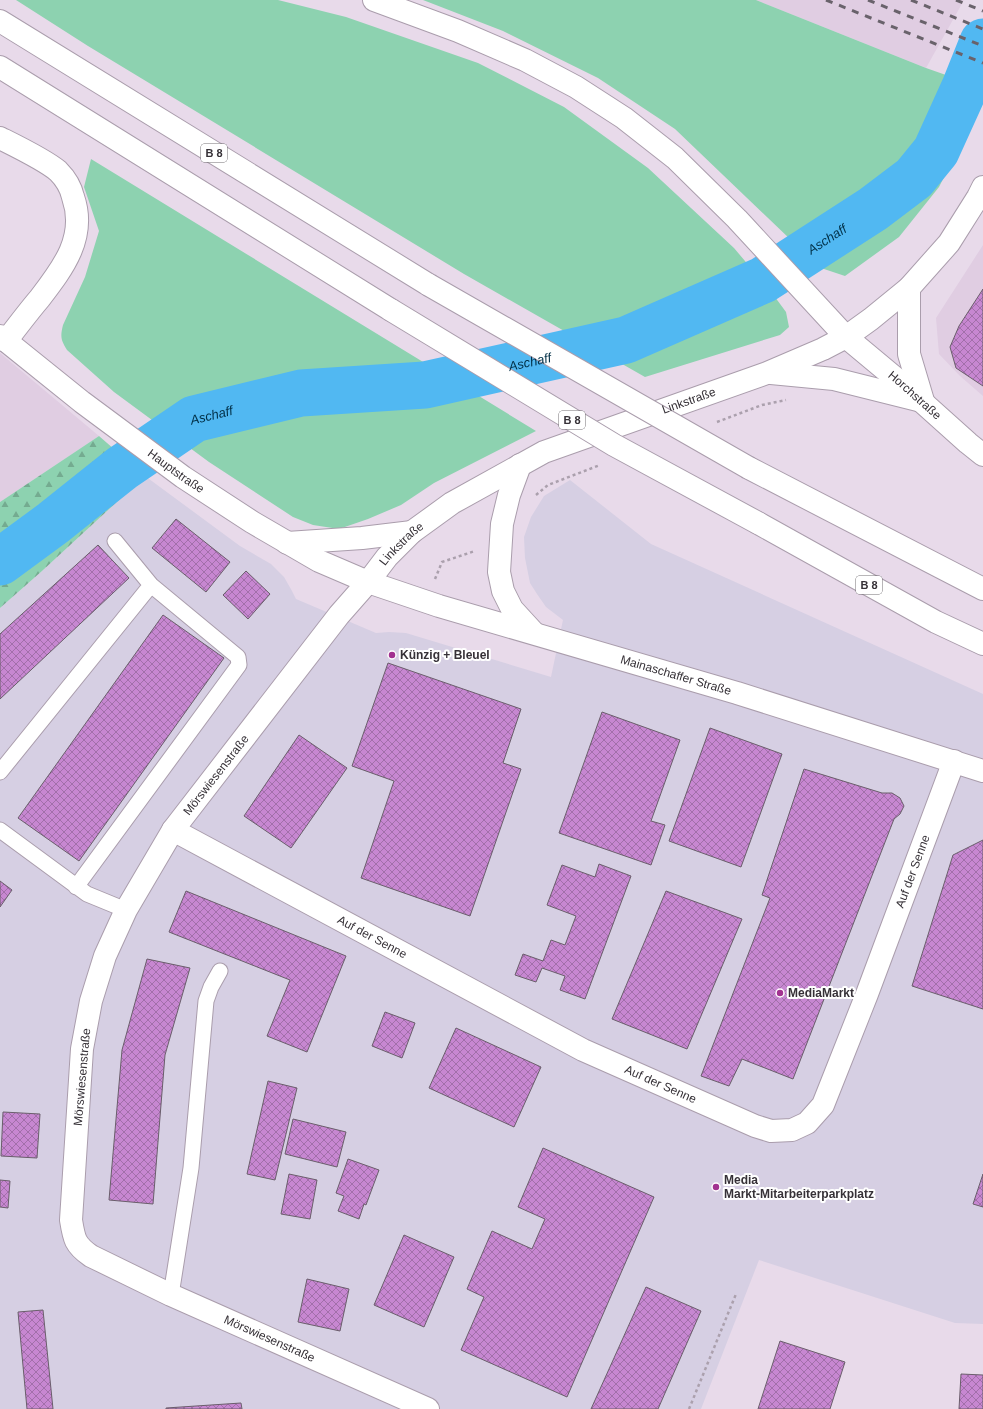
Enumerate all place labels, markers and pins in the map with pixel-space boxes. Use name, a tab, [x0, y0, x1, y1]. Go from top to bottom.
place label: Künzig + Bleuel	[400, 648, 490, 662]
marker: Künzig + Bleuel	[387, 650, 397, 660]
place label: MediaMarkt	[788, 986, 854, 1000]
marker: MediaMarkt	[775, 988, 785, 998]
place label: Media Markt-Mitarbeiterparkplatz	[724, 1173, 874, 1201]
marker: Media Markt-Mitarbeiterparkplatz	[711, 1182, 721, 1192]

